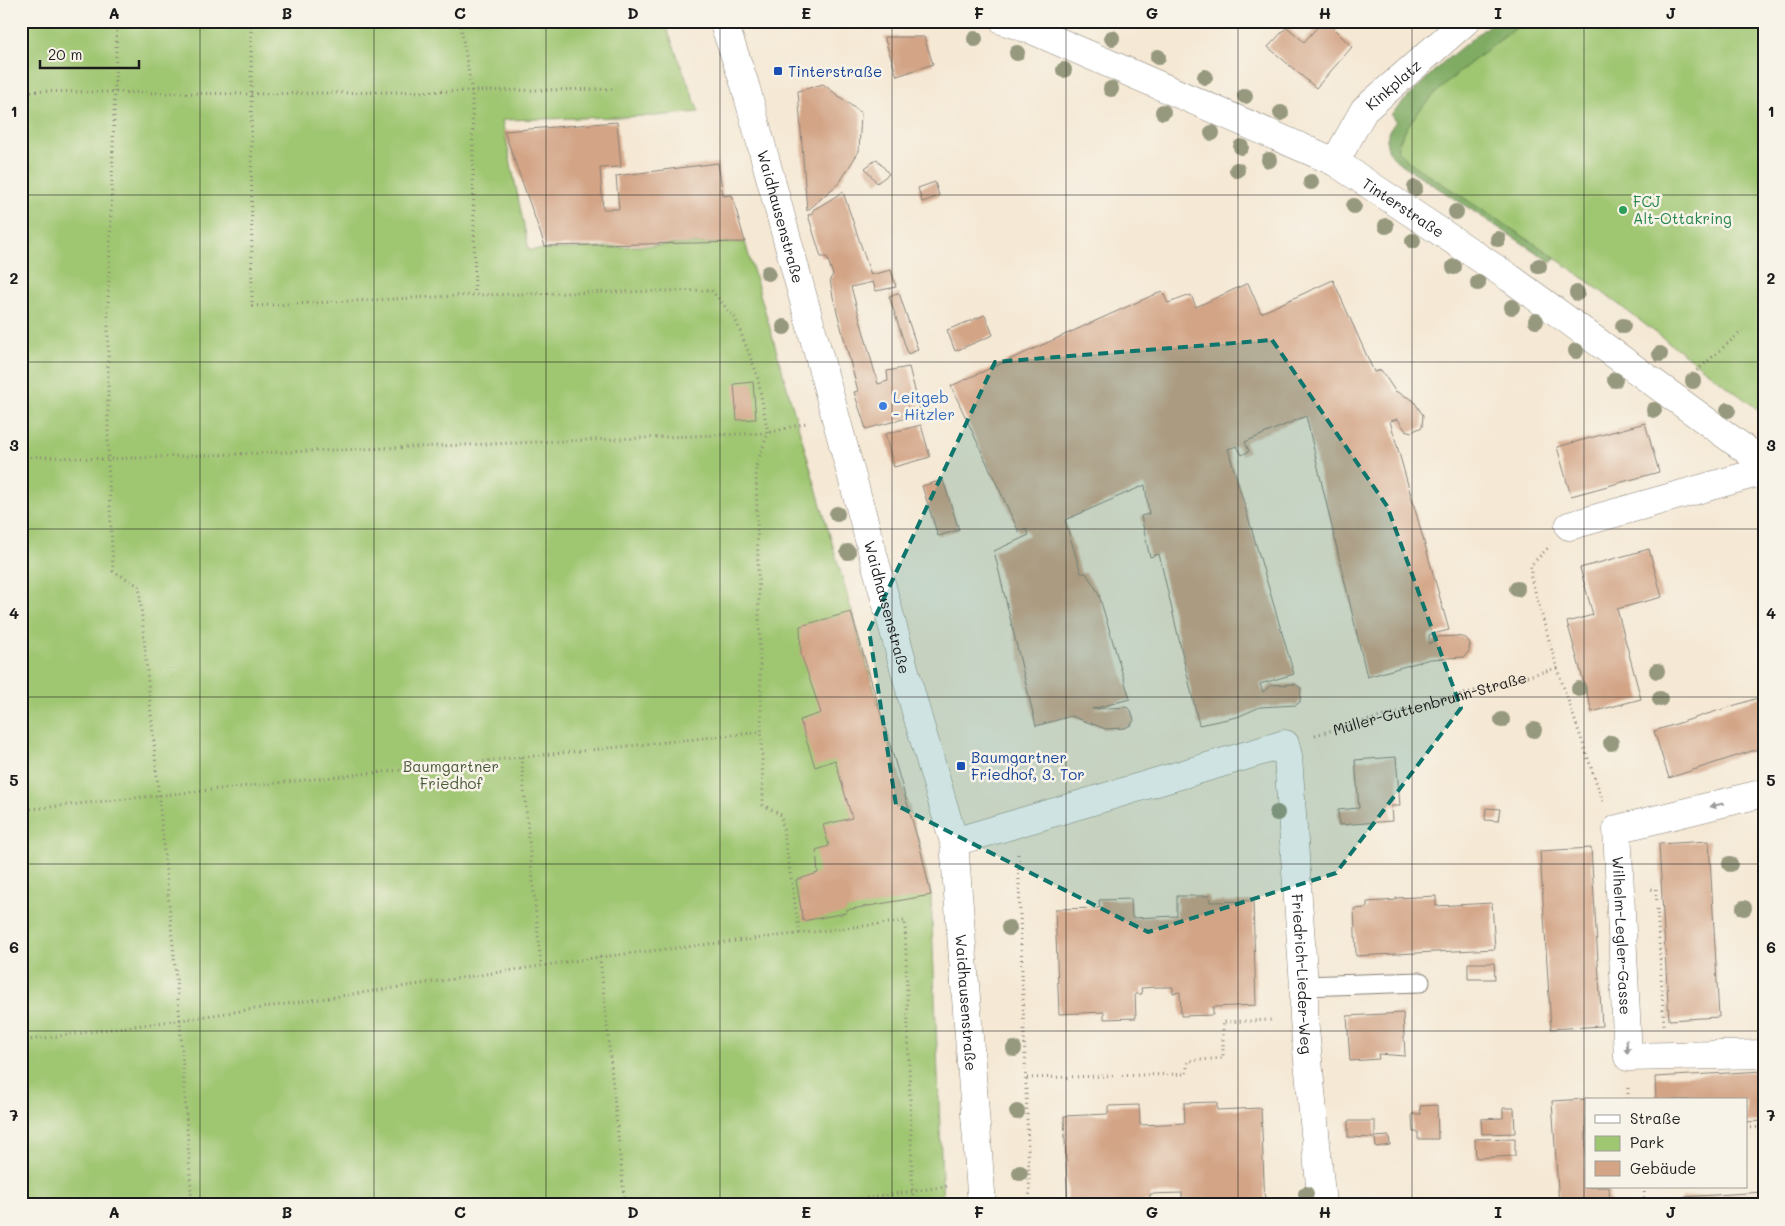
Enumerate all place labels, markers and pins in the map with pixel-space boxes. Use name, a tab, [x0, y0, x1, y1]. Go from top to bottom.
place label: Tinterstraße	[788, 61, 882, 81]
marker: Tinterstraße	[772, 65, 784, 77]
place label: FCJ Alt-Ottakring	[1633, 191, 1732, 228]
marker: FCJ Alt-Ottakring	[1617, 204, 1629, 216]
place label: Leitgeb - Hitzler	[893, 387, 955, 424]
marker: Leitgeb - Hitzler	[877, 400, 889, 412]
place label: Baumgartner Friedhof, 3. Tor	[971, 747, 1085, 784]
marker: Baumgartner Friedhof, 3. Tor	[955, 760, 967, 772]

